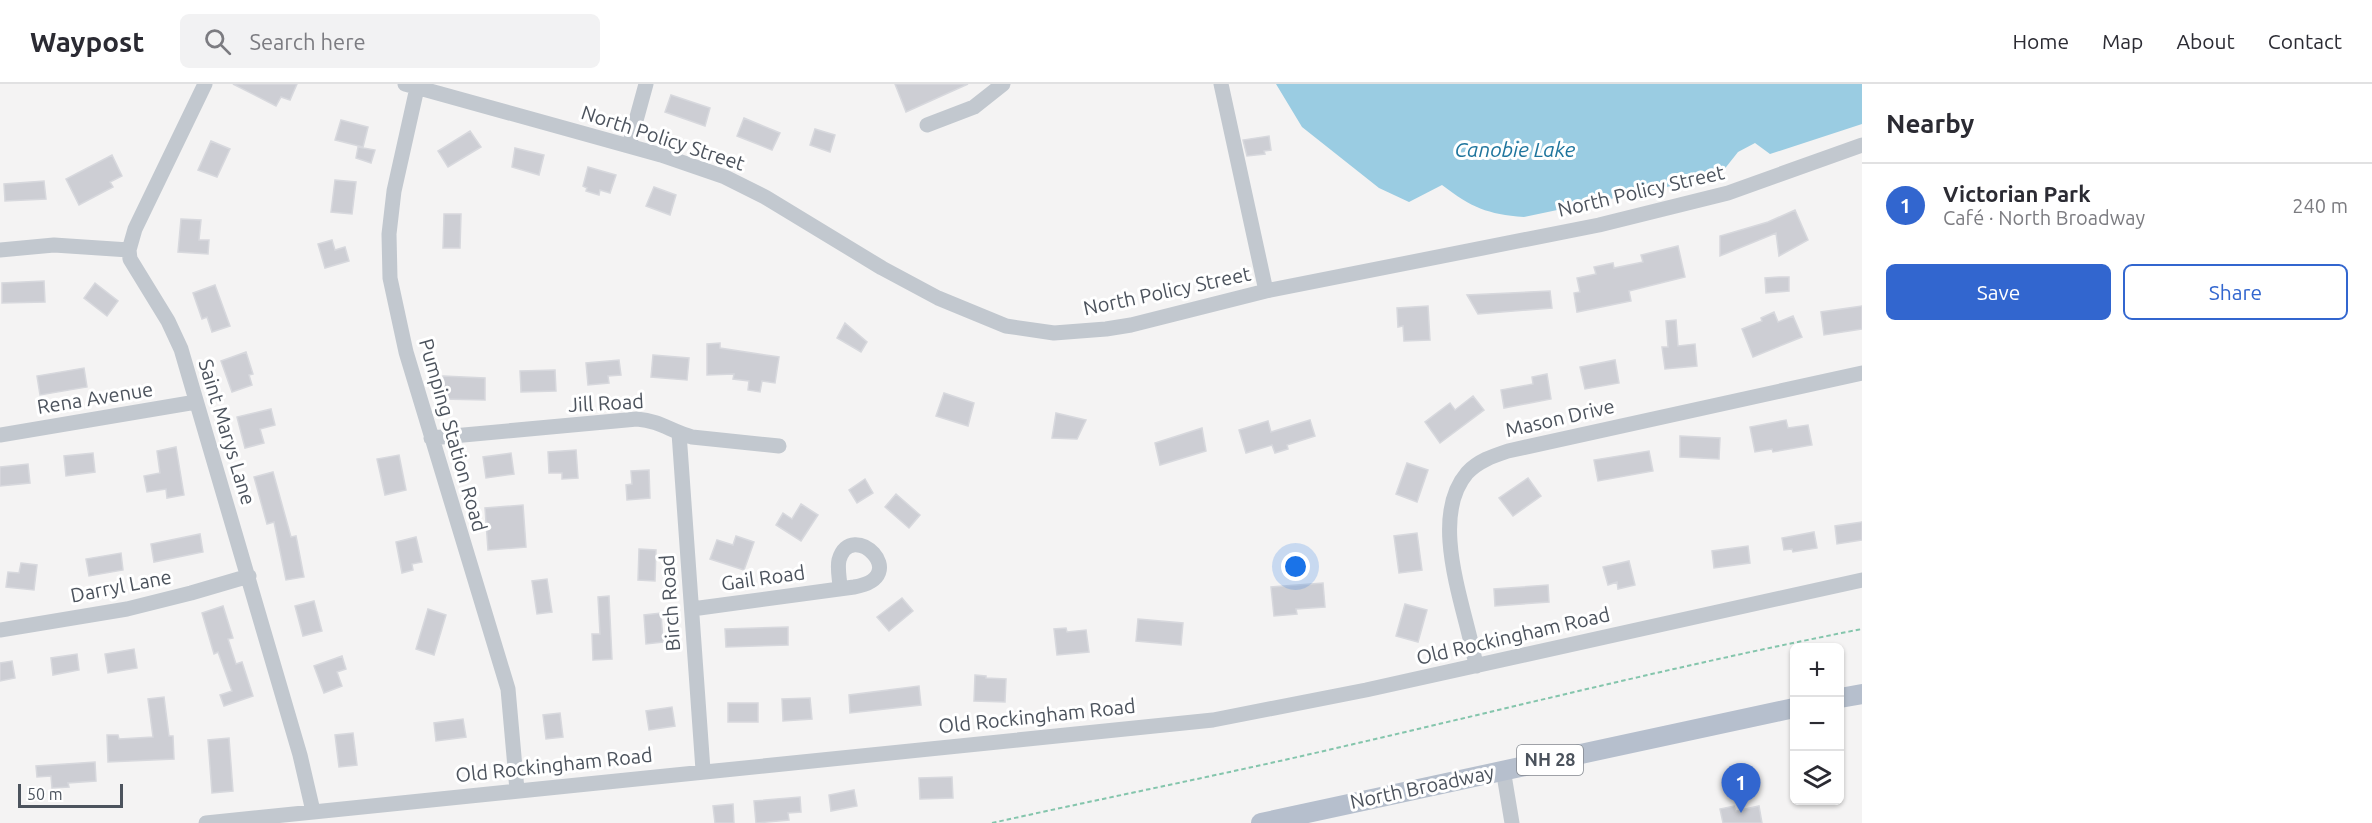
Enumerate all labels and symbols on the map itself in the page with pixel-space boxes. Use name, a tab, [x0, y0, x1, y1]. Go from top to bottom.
street label: North Policy Street	[579, 100, 748, 175]
water label: Canobie Lake	[1455, 137, 1576, 161]
street label: North Policy Street	[1555, 160, 1727, 221]
street label: North Policy Street	[1081, 262, 1253, 319]
street label: Pumping Station Road	[415, 336, 492, 534]
street label: Saint Marys Lane	[194, 356, 261, 507]
street label: Rena Avenue	[35, 377, 155, 418]
street label: Jill Road	[567, 389, 644, 416]
street label: Mason Drive	[1503, 394, 1617, 441]
your location	[1281, 552, 1310, 581]
street label: Birch Road	[655, 554, 684, 652]
street label: Gail Road	[720, 560, 806, 595]
street label: Darryl Lane	[68, 564, 173, 607]
street label: Old Rockingham Road	[1414, 602, 1612, 669]
street label: Old Rockingham Road	[937, 694, 1137, 737]
street label: Old Rockingham Road	[454, 743, 654, 786]
road number: NH 28	[1517, 745, 1583, 775]
street label: North Broadway	[1348, 760, 1496, 813]
pin: 1	[1722, 764, 1760, 813]
scale bar	[18, 781, 123, 808]

